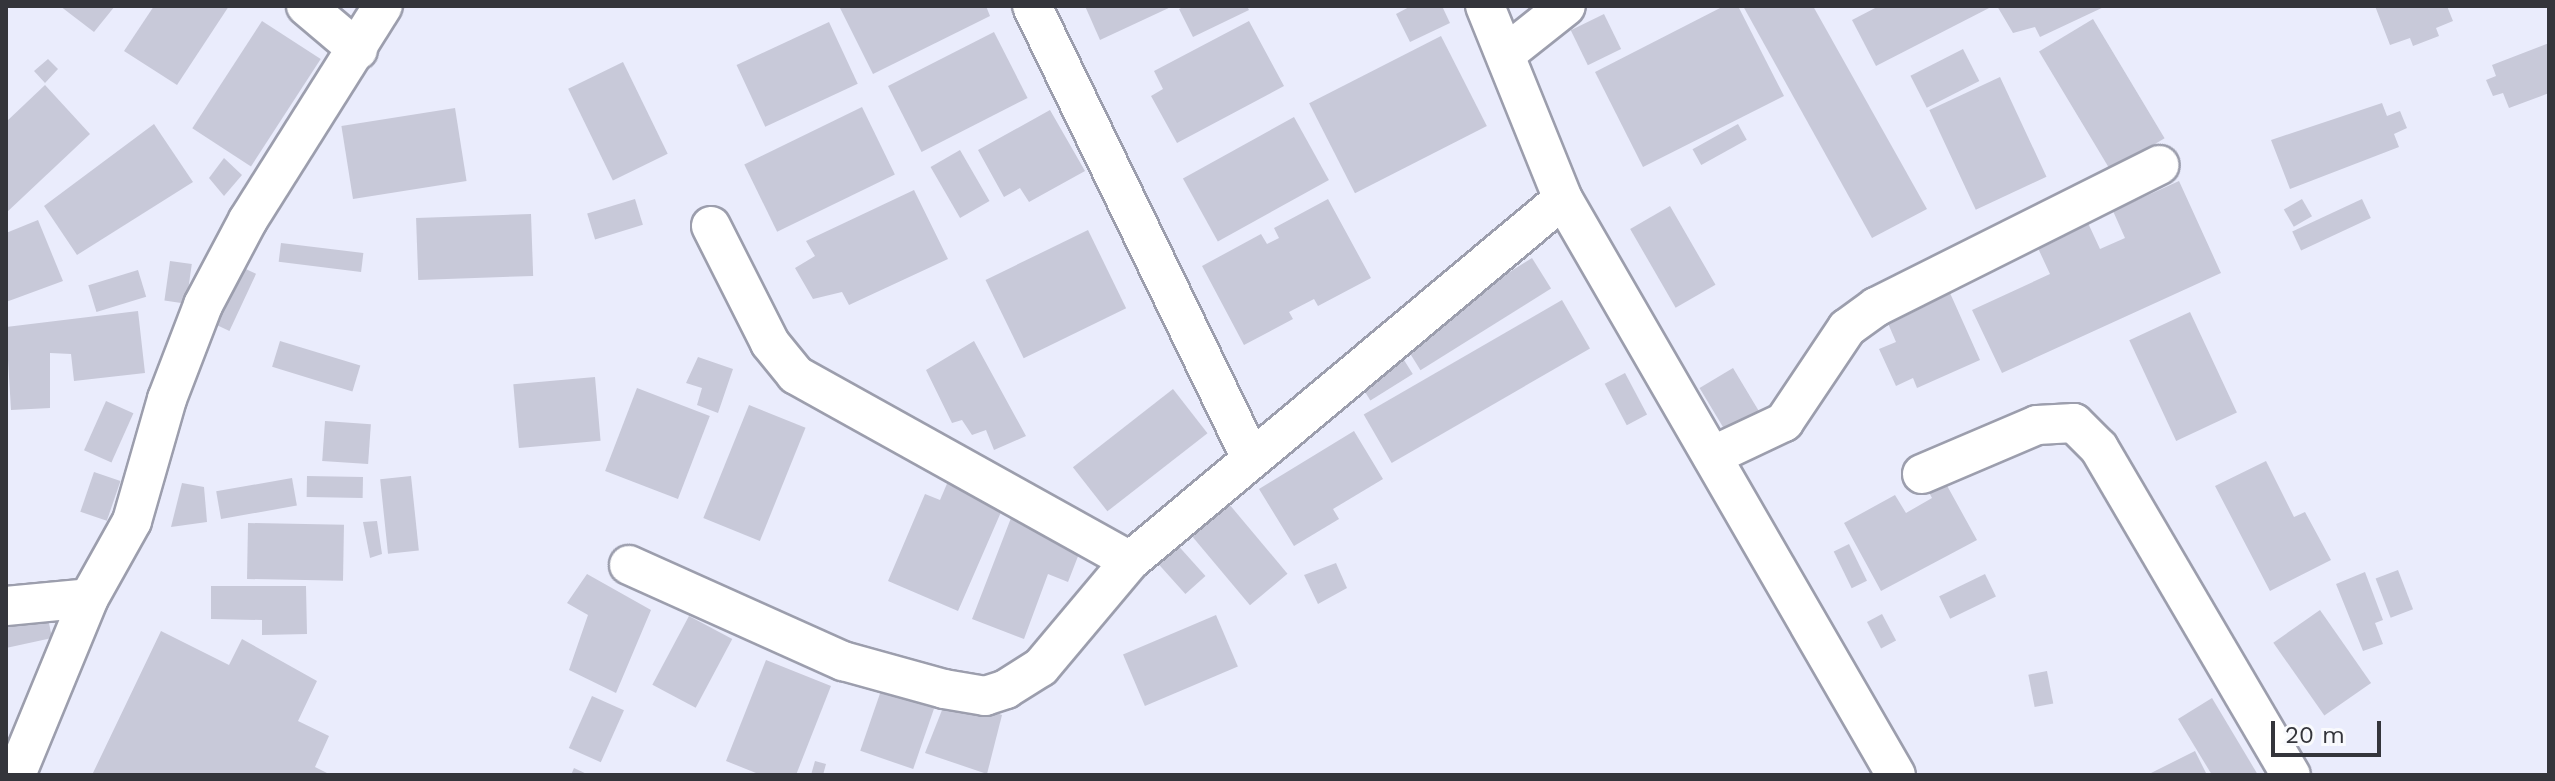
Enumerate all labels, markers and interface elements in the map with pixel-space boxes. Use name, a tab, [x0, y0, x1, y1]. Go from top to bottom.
scale bar	[2275, 705, 2385, 755]
text: 20 m	[2285, 721, 2345, 749]

